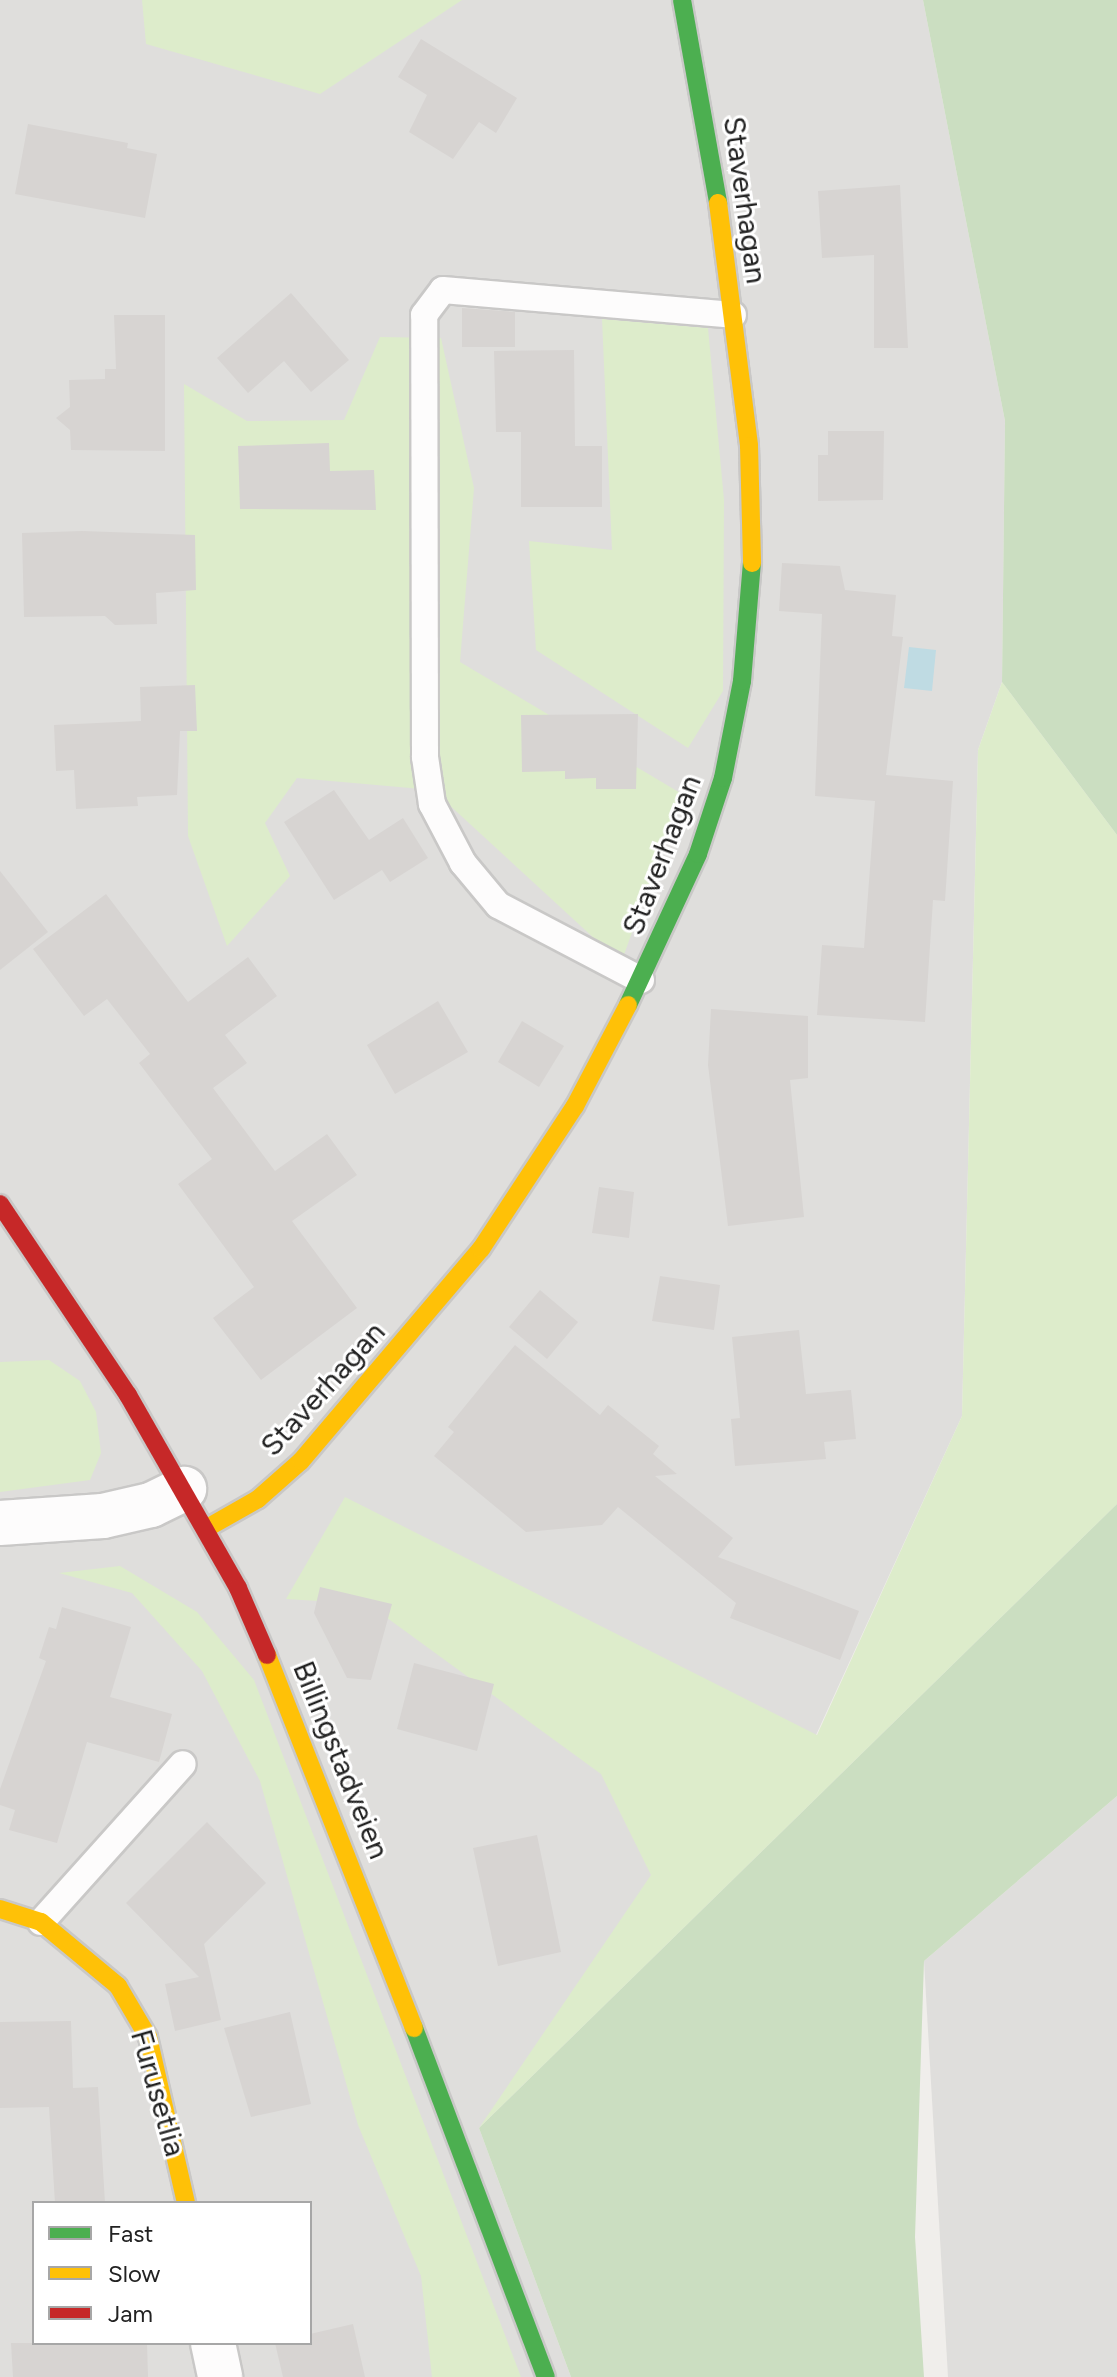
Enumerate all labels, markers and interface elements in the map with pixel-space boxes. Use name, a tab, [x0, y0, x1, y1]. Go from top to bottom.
street label: Staverhagan	[715, 114, 775, 286]
street label: Staverhagan	[615, 770, 709, 940]
street label: Staverhagan	[253, 1314, 393, 1464]
street label: Billingstadveien	[285, 1656, 397, 1864]
street label: Furusetlia	[123, 2025, 193, 2161]
legend	[32, 2201, 312, 2345]
text: Fast	[108, 2219, 153, 2248]
text: Slow	[108, 2259, 160, 2288]
text: Jam	[108, 2299, 153, 2328]

